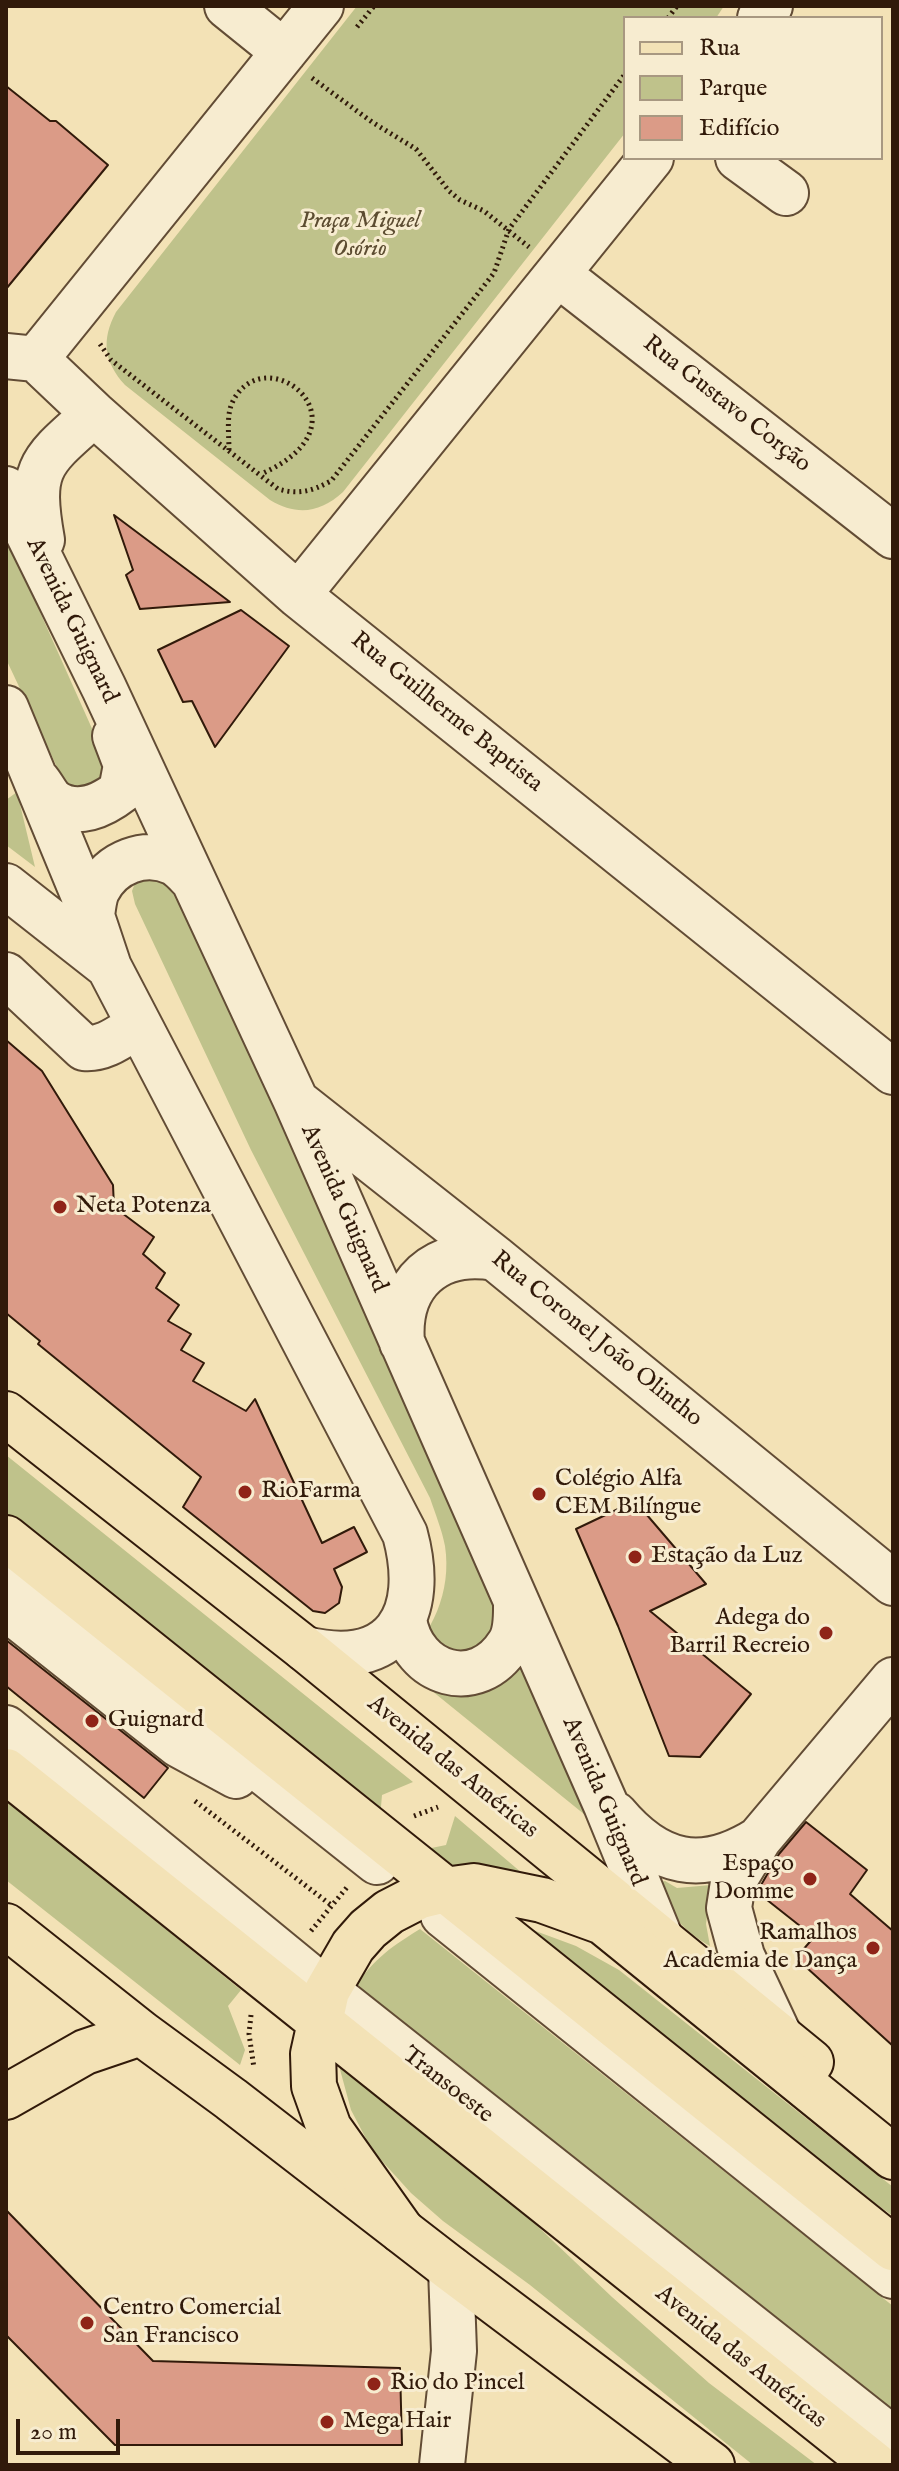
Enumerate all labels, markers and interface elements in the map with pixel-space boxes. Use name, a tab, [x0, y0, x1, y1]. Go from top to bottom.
legend	[623, 16, 883, 160]
text: Rua	[699, 33, 740, 64]
text: Parque	[699, 73, 767, 104]
text: Edifício	[699, 113, 779, 144]
park label: Praça Miguel Osório	[300, 208, 420, 264]
street label: Rua Gustavo Corção	[636, 330, 816, 480]
street label: Avenida Guignard	[18, 534, 124, 708]
street label: Rua Guilherme Baptista	[344, 627, 548, 799]
street label: Avenida Guignard	[293, 1121, 393, 1297]
place label: Neta Potenza	[76, 1193, 211, 1221]
marker: Neta Potenza	[51, 1198, 69, 1216]
street label: Rua Coronel João Olintho	[485, 1246, 707, 1434]
place label: Colégio Alfa CEM Bilíngue	[555, 1466, 701, 1522]
place label: RioFarma	[261, 1478, 361, 1506]
marker: RioFarma	[236, 1483, 254, 1501]
marker: Colégio Alfa CEM Bilíngue	[530, 1485, 548, 1503]
place label: Estação da Luz	[651, 1543, 803, 1571]
marker: Estação da Luz	[626, 1548, 644, 1566]
place label: Adega do Barril Recreio	[669, 1605, 810, 1661]
marker: Adega do Barril Recreio	[817, 1624, 835, 1642]
street label: Avenida das Américas	[361, 1690, 543, 1846]
place label: Guignard	[108, 1707, 204, 1735]
marker: Guignard	[83, 1712, 101, 1730]
street label: Avenida Guignard	[554, 1713, 652, 1891]
place label: Espaço Domme	[714, 1851, 794, 1907]
marker: Espaço Domme	[801, 1870, 819, 1888]
place label: Ramalhos Academia de Dança	[664, 1920, 857, 1976]
marker: Ramalhos Academia de Dança	[864, 1939, 882, 1957]
street label: Transoeste	[396, 2042, 498, 2130]
street label: Avenida das Américas	[649, 2280, 831, 2436]
place label: Centro Comercial San Francisco	[103, 2295, 281, 2351]
marker: Centro Comercial San Francisco	[78, 2314, 96, 2332]
place label: Rio do Pincel	[390, 2370, 525, 2398]
marker: Rio do Pincel	[365, 2375, 383, 2393]
scale bar	[20, 2403, 124, 2453]
place label: Mega Hair	[343, 2408, 451, 2436]
marker: Mega Hair	[318, 2413, 336, 2431]
text: 20 m	[30, 2417, 77, 2448]

